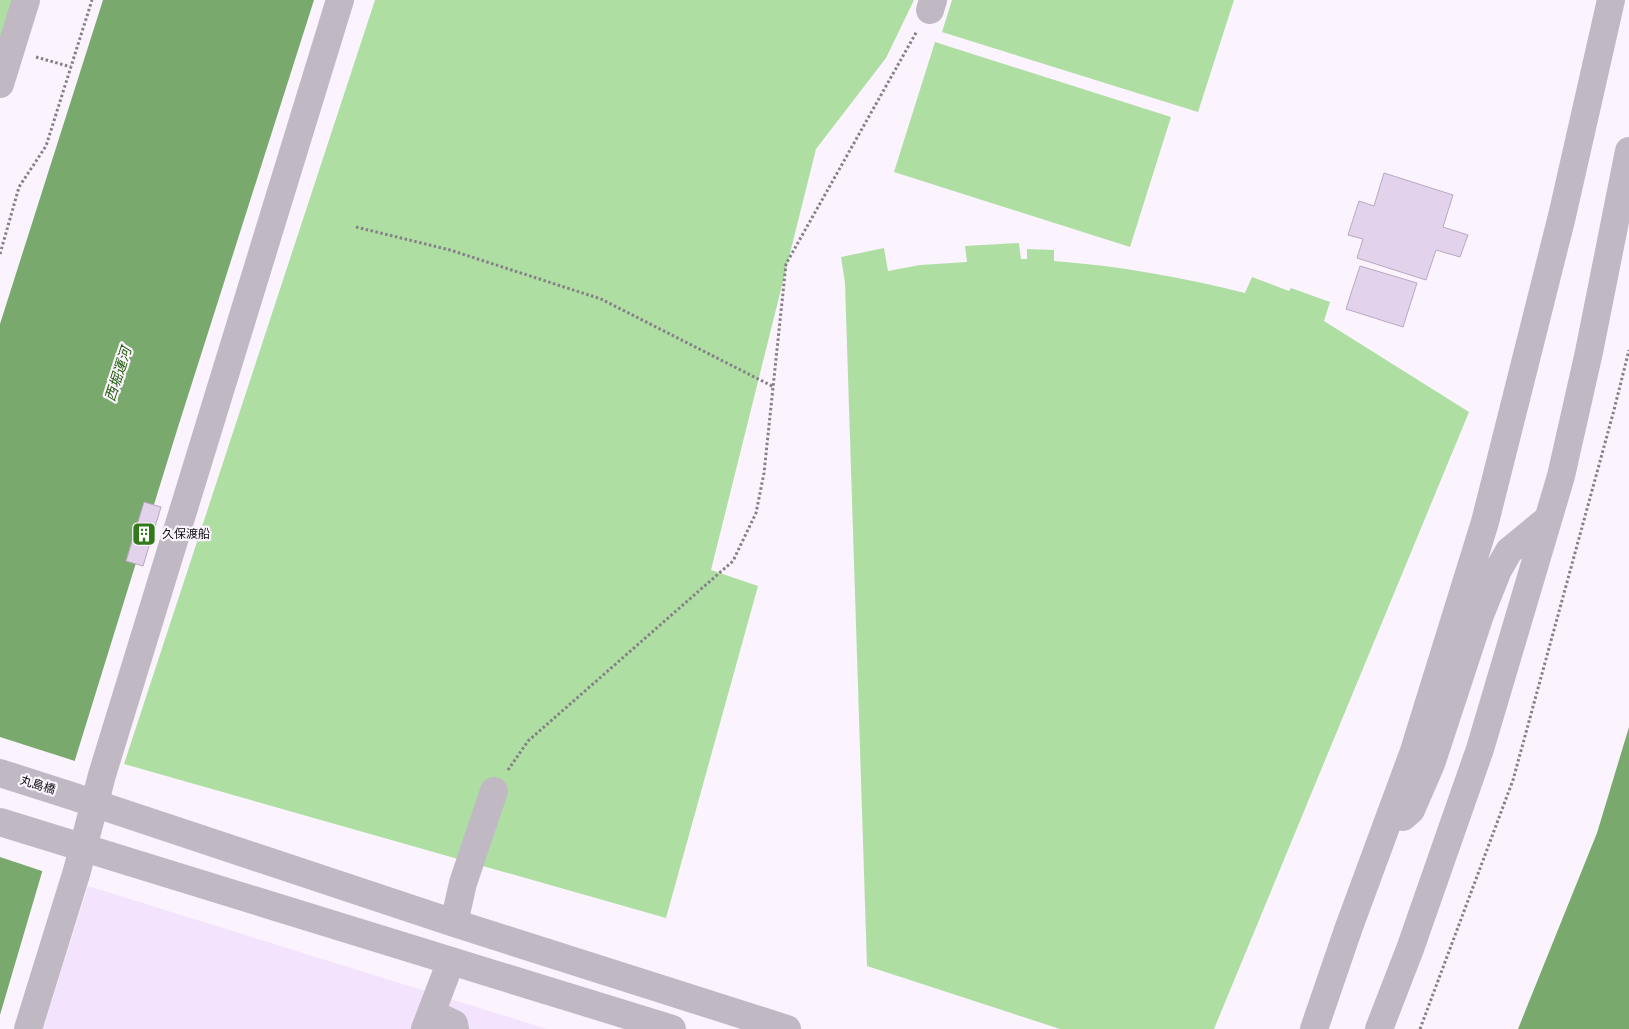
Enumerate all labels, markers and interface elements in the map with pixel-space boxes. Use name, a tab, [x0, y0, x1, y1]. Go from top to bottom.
water label: 西堀運河	[103, 342, 137, 404]
building icon: 久保渡船	[131, 521, 157, 547]
place label: 久保渡船	[162, 527, 210, 543]
street label: 丸島橋	[18, 773, 57, 799]

